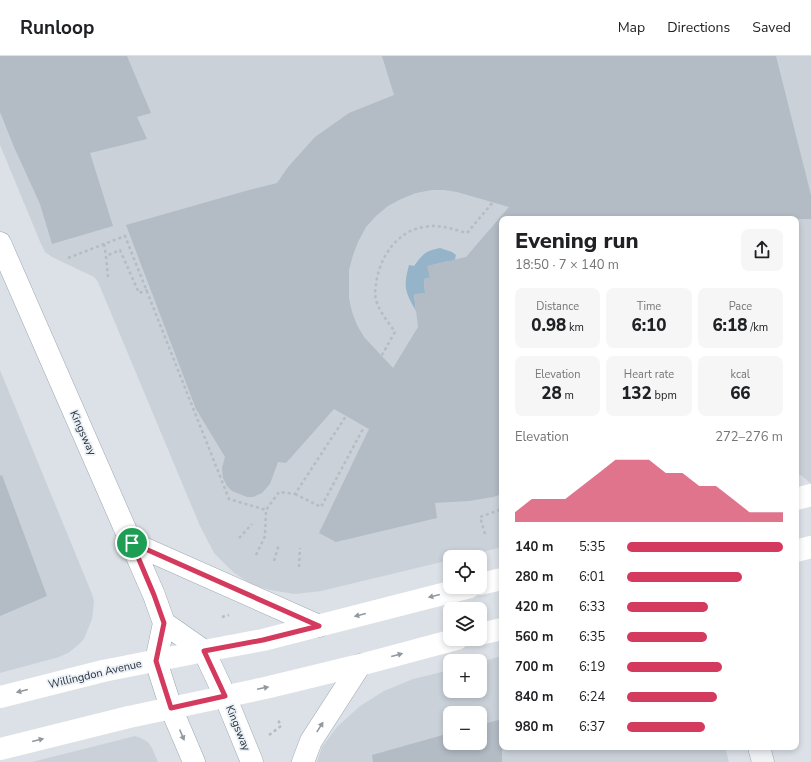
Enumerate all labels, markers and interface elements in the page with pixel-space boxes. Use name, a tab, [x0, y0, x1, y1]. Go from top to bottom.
text: Runloop	[20, 15, 94, 41]
text: Map	[618, 18, 645, 37]
text: Directions	[667, 18, 730, 37]
text: Saved	[752, 18, 791, 37]
text: Evening run	[515, 226, 639, 256]
button: share	[741, 229, 783, 271]
text: 18:50 · 7 × 140 m	[515, 256, 619, 274]
text: Distance	[536, 299, 579, 314]
text: Time	[637, 299, 661, 314]
text: Pace	[729, 299, 752, 314]
text: 0.98	[531, 314, 566, 337]
text: 6:10	[631, 314, 667, 337]
text: 6:18	[712, 314, 747, 337]
text: km	[566, 320, 584, 335]
text: /km	[747, 320, 768, 335]
text: Elevation	[535, 367, 580, 382]
text: Heart rate	[624, 367, 674, 382]
text: kcal	[731, 367, 750, 382]
text: 28	[541, 382, 562, 405]
text: 132	[621, 382, 652, 405]
text: 66	[730, 382, 751, 405]
text: m	[562, 388, 574, 403]
text: bpm	[652, 388, 677, 403]
street label: Kingsway	[66, 408, 100, 458]
text: Elevation	[515, 428, 569, 446]
text: 272–276 m	[715, 428, 783, 446]
pin	[115, 526, 149, 560]
icon: arrive	[121, 532, 143, 554]
text: 140 m	[515, 538, 553, 556]
text: 5:35	[579, 538, 605, 556]
map controls	[443, 550, 487, 750]
button: locate	[443, 550, 487, 594]
text: 280 m	[515, 568, 553, 586]
text: 6:01	[579, 568, 605, 586]
one-way arrow	[428, 593, 440, 599]
text: 420 m	[515, 598, 553, 616]
text: 6:33	[579, 598, 605, 616]
button: layers	[443, 602, 487, 646]
one-way arrow	[354, 612, 366, 618]
text: 560 m	[515, 628, 553, 646]
text: 6:35	[579, 628, 605, 646]
one-way arrow	[392, 652, 404, 658]
button: +	[443, 654, 487, 698]
street label: Willingdon Avenue	[47, 656, 143, 692]
text: 700 m	[515, 658, 553, 676]
text: 6:19	[579, 658, 605, 676]
one-way arrow	[257, 684, 269, 690]
one-way arrow	[16, 688, 28, 694]
text: 840 m	[515, 688, 553, 706]
text: 6:24	[579, 688, 605, 706]
street label: Kingsway	[222, 703, 254, 753]
button: −	[443, 706, 487, 750]
text: 980 m	[515, 718, 553, 736]
text: 6:37	[579, 718, 605, 736]
one-way arrow	[316, 722, 324, 732]
one-way arrow	[180, 729, 186, 741]
one-way arrow	[32, 736, 44, 742]

